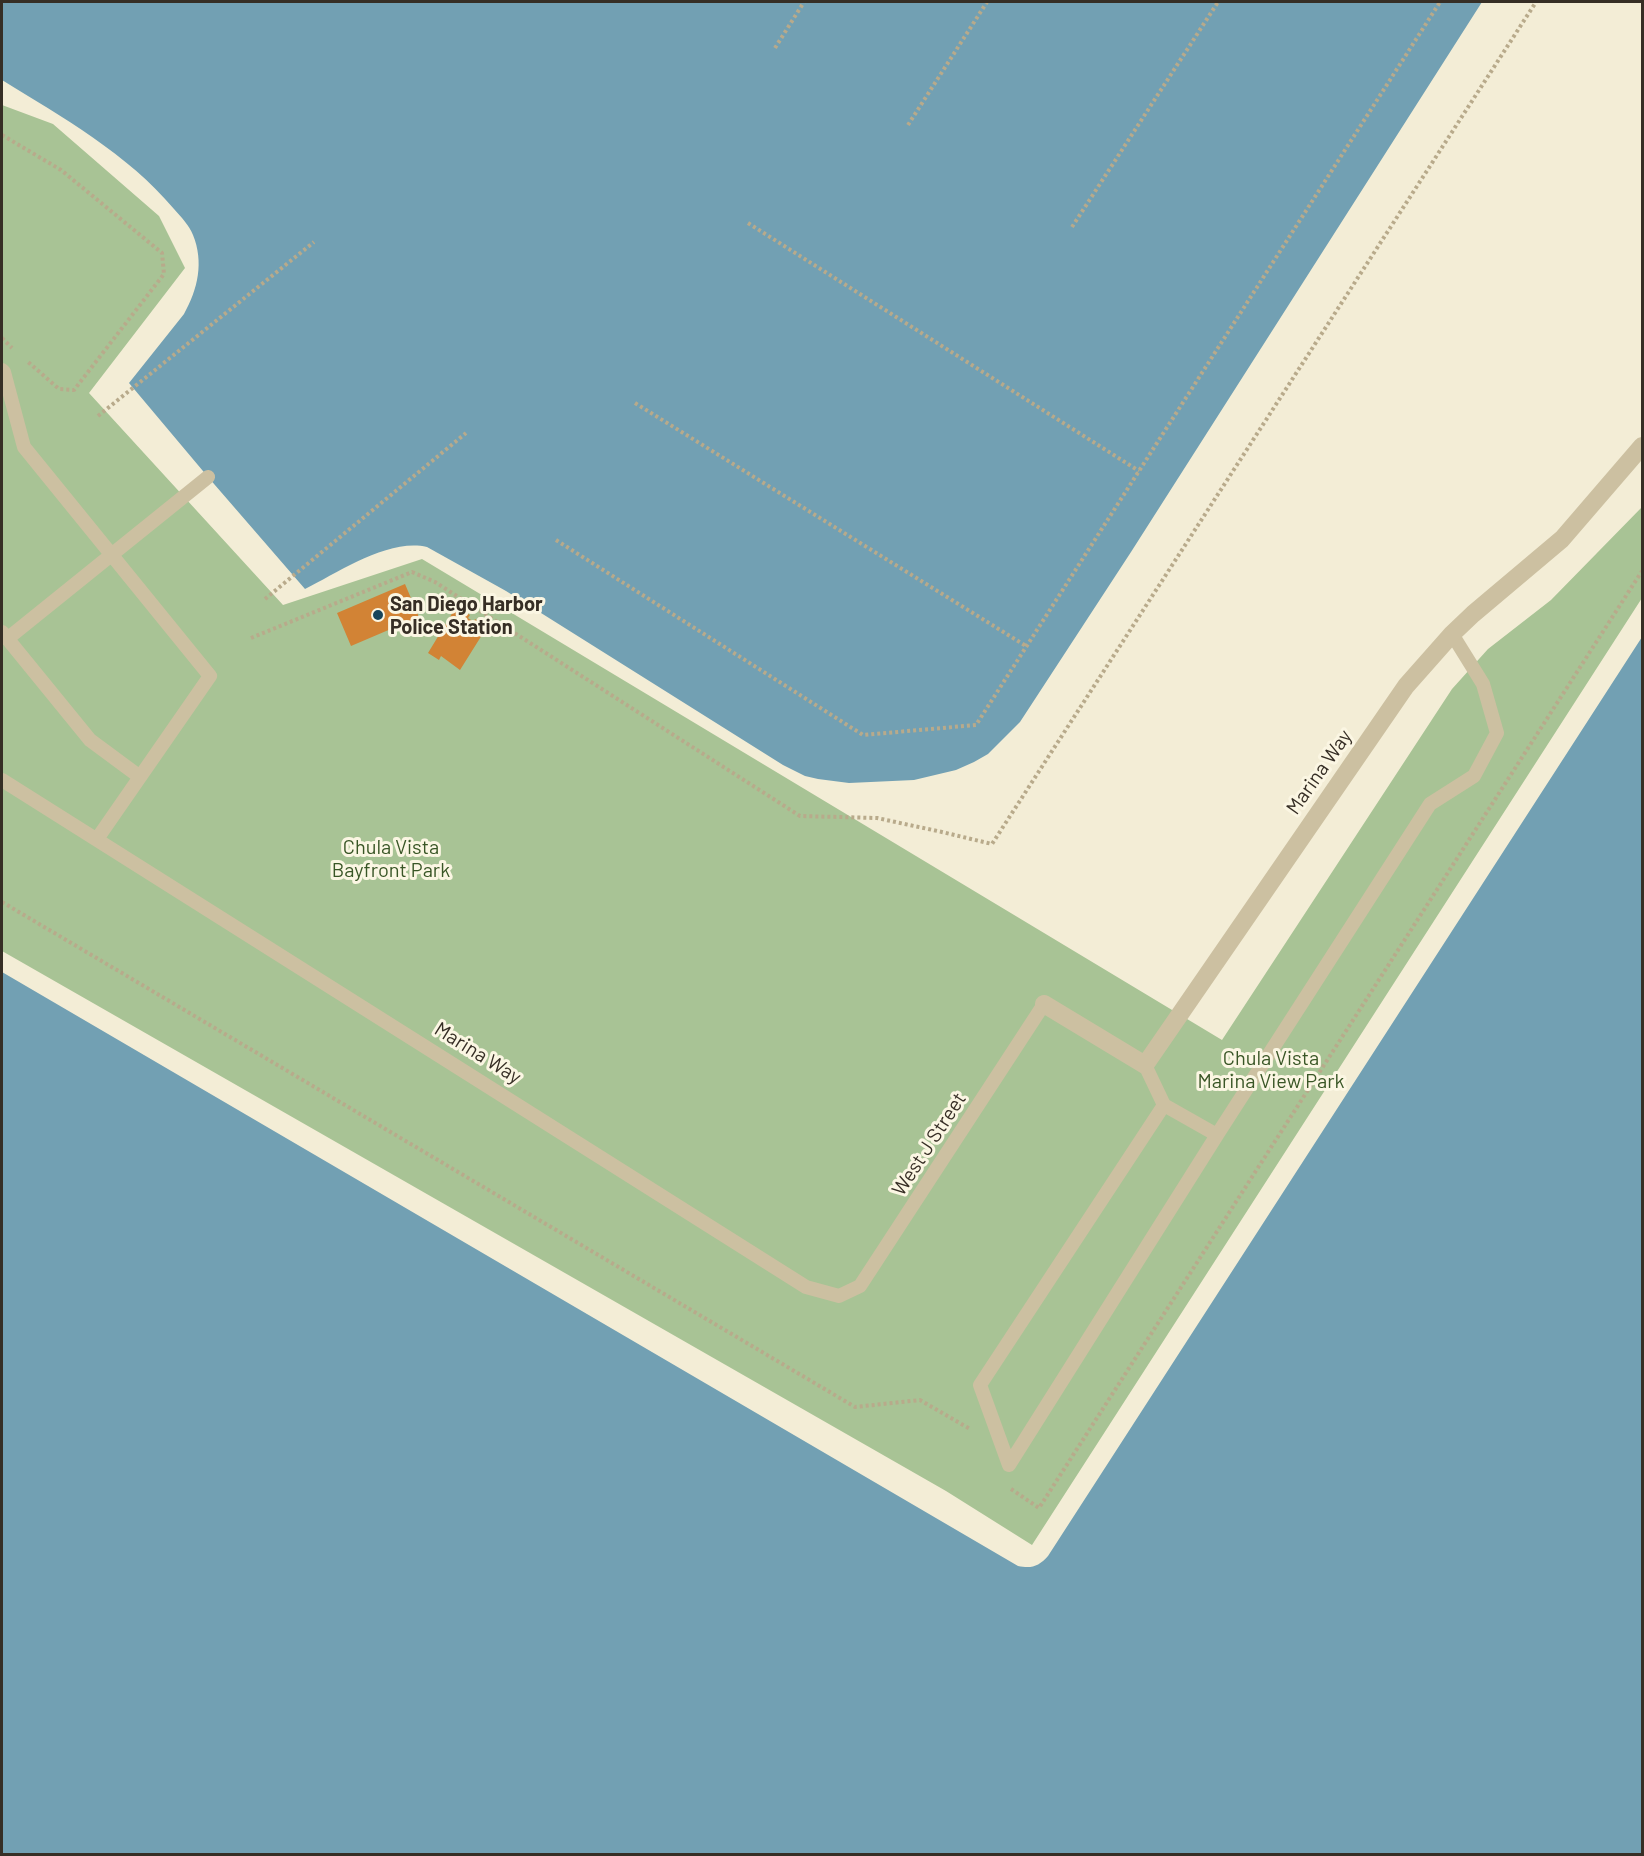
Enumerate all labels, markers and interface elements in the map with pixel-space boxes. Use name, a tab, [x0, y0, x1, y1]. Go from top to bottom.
place label: San Diego Harbor Police Station	[390, 592, 543, 639]
marker: San Diego Harbor Police Station	[371, 608, 385, 622]
street label: Marina Way	[1281, 725, 1357, 819]
park label: Chula Vista Bayfront Park	[332, 835, 450, 882]
street label: Marina Way	[430, 1017, 526, 1089]
park label: Chula Vista Marina View Park	[1198, 1046, 1344, 1093]
street label: West J Street	[887, 1088, 971, 1200]

